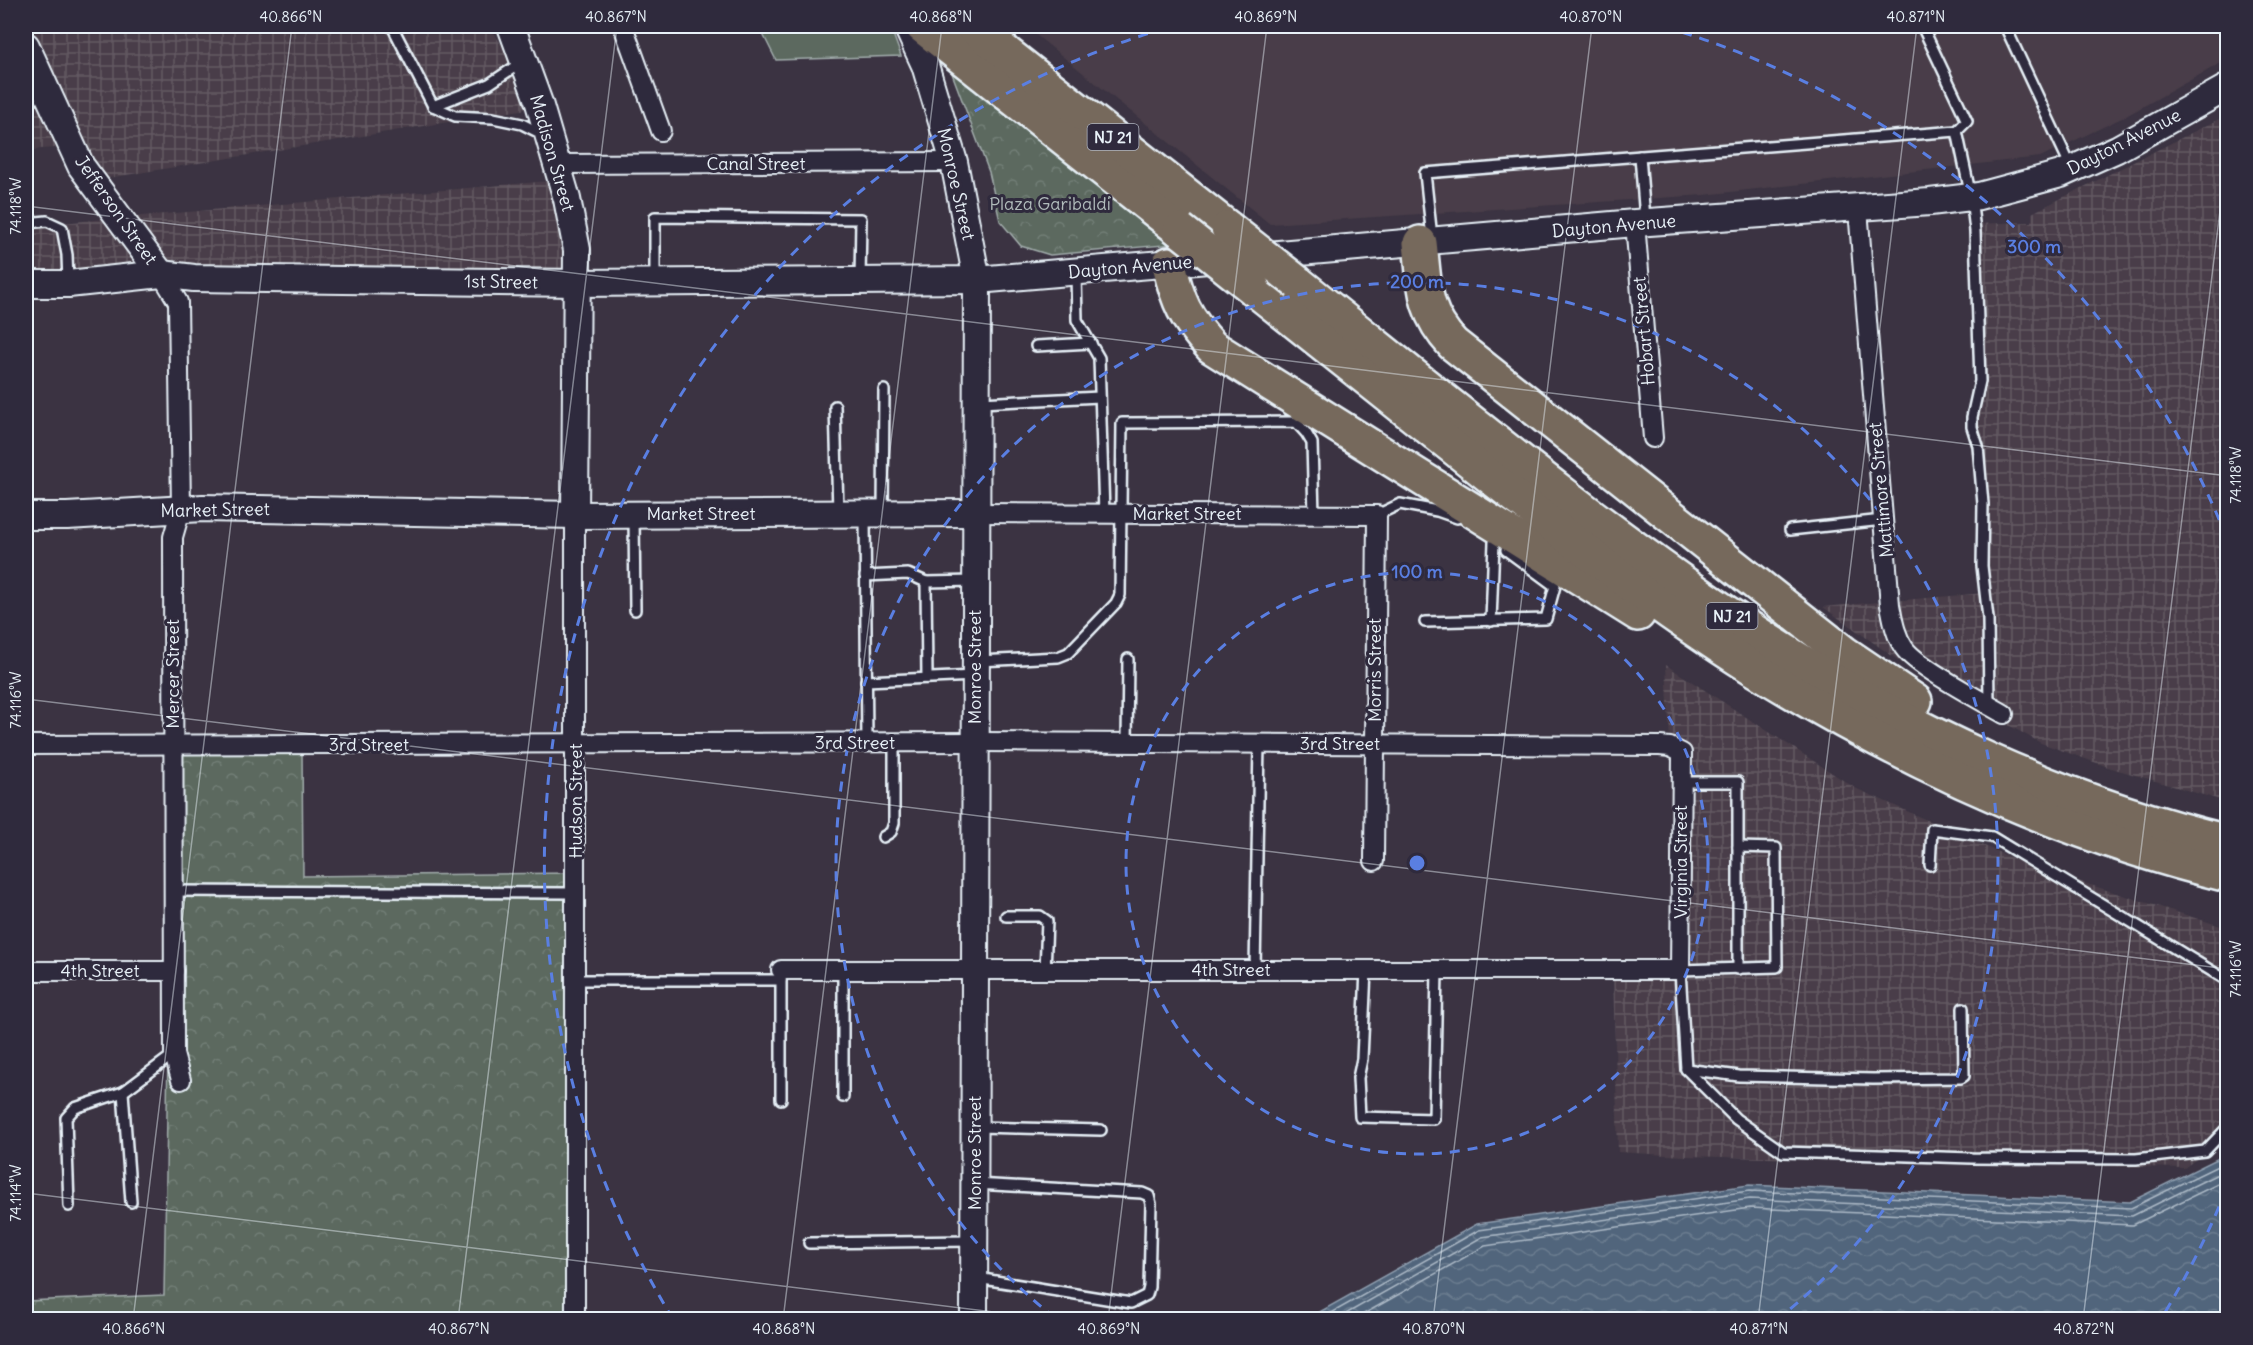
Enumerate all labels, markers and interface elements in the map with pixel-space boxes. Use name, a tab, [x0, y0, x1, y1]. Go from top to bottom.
text: 40.866°N	[260, 7, 322, 26]
text: 40.867°N	[585, 7, 647, 26]
text: 40.868°N	[910, 7, 972, 26]
text: 40.869°N	[1235, 7, 1297, 26]
text: 40.870°N	[1560, 7, 1622, 26]
text: 40.871°N	[1887, 7, 1945, 26]
street label: Madison Street	[525, 92, 580, 214]
street label: Dayton Avenue	[2063, 103, 2184, 180]
road number: NJ 21	[1088, 124, 1138, 150]
street label: Monroe Street	[932, 126, 981, 242]
street label: Jefferson Street	[70, 151, 163, 269]
street label: Canal Street	[706, 152, 806, 175]
text: 74.118°W	[6, 177, 25, 235]
park label: Plaza Garibaldi	[989, 192, 1111, 215]
street label: Dayton Avenue	[1551, 209, 1677, 242]
text: 300 m	[2007, 235, 2061, 258]
street label: Dayton Avenue	[1067, 250, 1193, 283]
street label: 1st Street	[464, 269, 538, 294]
text: 200 m	[1390, 270, 1444, 293]
street label: Hobart Street	[1627, 276, 1660, 386]
street label: Mattimore Street	[1863, 421, 1898, 559]
text: 74.118°W	[2226, 446, 2245, 504]
street label: Market Street	[160, 497, 270, 522]
street label: Market Street	[646, 502, 756, 525]
street label: Market Street	[1132, 502, 1242, 525]
text: 100 m	[1392, 560, 1443, 583]
road number: NJ 21	[1706, 603, 1758, 629]
street label: Monroe Street	[963, 610, 986, 724]
street label: Morris Street	[1363, 618, 1386, 722]
street label: Mercer Street	[161, 619, 184, 729]
text: 74.116°W	[6, 671, 25, 729]
street label: 3rd Street	[815, 731, 895, 754]
street label: 3rd Street	[1300, 732, 1380, 755]
street label: 3rd Street	[329, 733, 409, 756]
street label: Hudson Street	[564, 743, 587, 859]
street label: Virginia Street	[1669, 805, 1692, 919]
centre of rings	[1407, 853, 1427, 873]
text: 74.116°W	[2226, 940, 2245, 998]
street label: 4th Street	[1191, 958, 1271, 981]
street label: 4th Street	[60, 959, 140, 982]
street label: Monroe Street	[963, 1096, 986, 1210]
text: 74.114°W	[6, 1164, 25, 1222]
text: 40.866°N	[103, 1319, 165, 1338]
text: 40.867°N	[428, 1319, 490, 1338]
text: 40.868°N	[753, 1319, 815, 1338]
text: 40.869°N	[1078, 1319, 1140, 1338]
text: 40.870°N	[1403, 1319, 1465, 1338]
text: 40.871°N	[1730, 1319, 1788, 1338]
text: 40.872°N	[2053, 1319, 2115, 1338]

